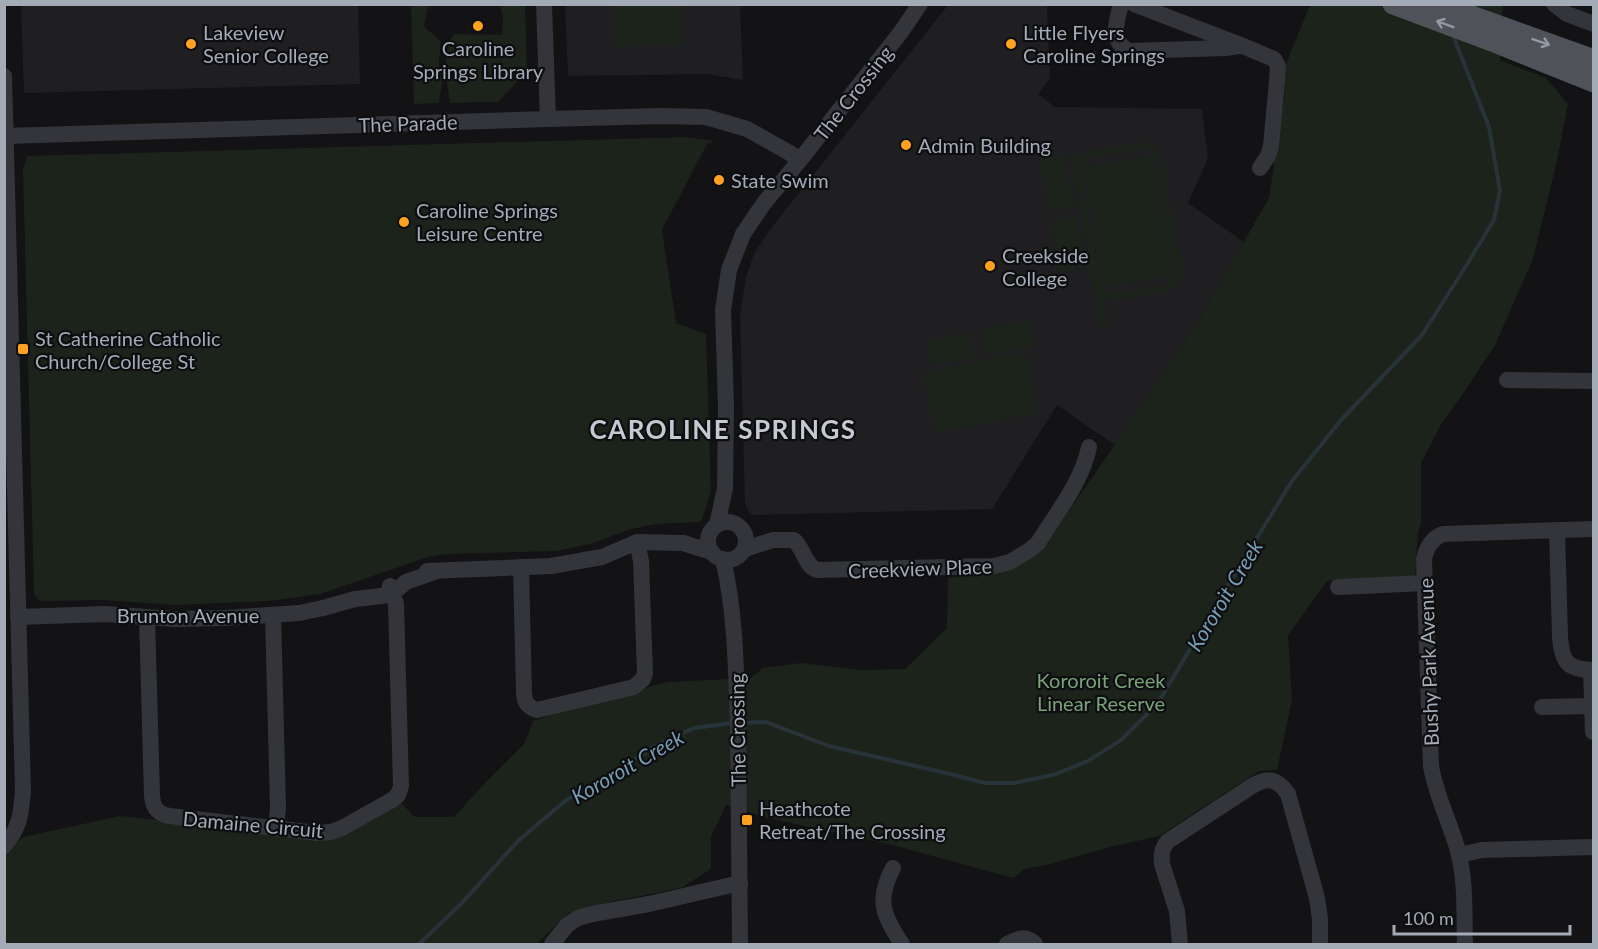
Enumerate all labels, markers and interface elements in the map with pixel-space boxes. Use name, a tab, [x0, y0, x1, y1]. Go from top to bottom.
one-way arrow	[1436, 17, 1455, 28]
marker: Caroline Springs Library	[471, 19, 485, 33]
place label: Lakeview Senior College	[203, 20, 329, 67]
place label: Little Flyers Caroline Springs	[1023, 20, 1165, 67]
place label: Caroline Springs Library	[413, 36, 544, 83]
marker: Lakeview Senior College	[184, 37, 198, 51]
marker: Little Flyers Caroline Springs	[1004, 37, 1018, 51]
one-way arrow	[1532, 37, 1551, 48]
street label: The Crossing	[809, 41, 897, 145]
street label: The Parade	[358, 109, 458, 137]
place label: Admin Building	[918, 133, 1051, 157]
marker: Admin Building	[899, 138, 913, 152]
place label: State Swim	[731, 168, 829, 192]
marker: State Swim	[712, 173, 726, 187]
place label: Caroline Springs Leisure Centre	[416, 198, 558, 245]
marker: Caroline Springs Leisure Centre	[397, 215, 411, 229]
place label: Creekside College	[1002, 243, 1089, 290]
marker: Creekside College	[983, 259, 997, 273]
place label: St Catherine Catholic Church/College St	[35, 326, 221, 373]
marker: St Catherine Catholic Church/College St	[16, 342, 30, 356]
district label: CAROLINE SPRINGS	[589, 413, 857, 445]
water label: Kororoit Creek	[1181, 534, 1268, 655]
street label: Creekview Place	[848, 553, 992, 583]
street label: Bushy Park Avenue	[1413, 578, 1443, 746]
street label: Brunton Avenue	[117, 603, 259, 627]
park label: Kororoit Creek Linear Reserve	[1037, 668, 1166, 715]
street label: The Crossing	[724, 673, 750, 787]
water label: Kororoit Creek	[566, 723, 688, 808]
place label: Heathcote Retreat/The Crossing	[759, 796, 946, 843]
street label: Damaine Circuit	[182, 806, 324, 842]
marker: Heathcote Retreat/The Crossing	[740, 813, 754, 827]
scale bar	[1394, 898, 1570, 936]
text: 100 m	[1403, 907, 1454, 929]

